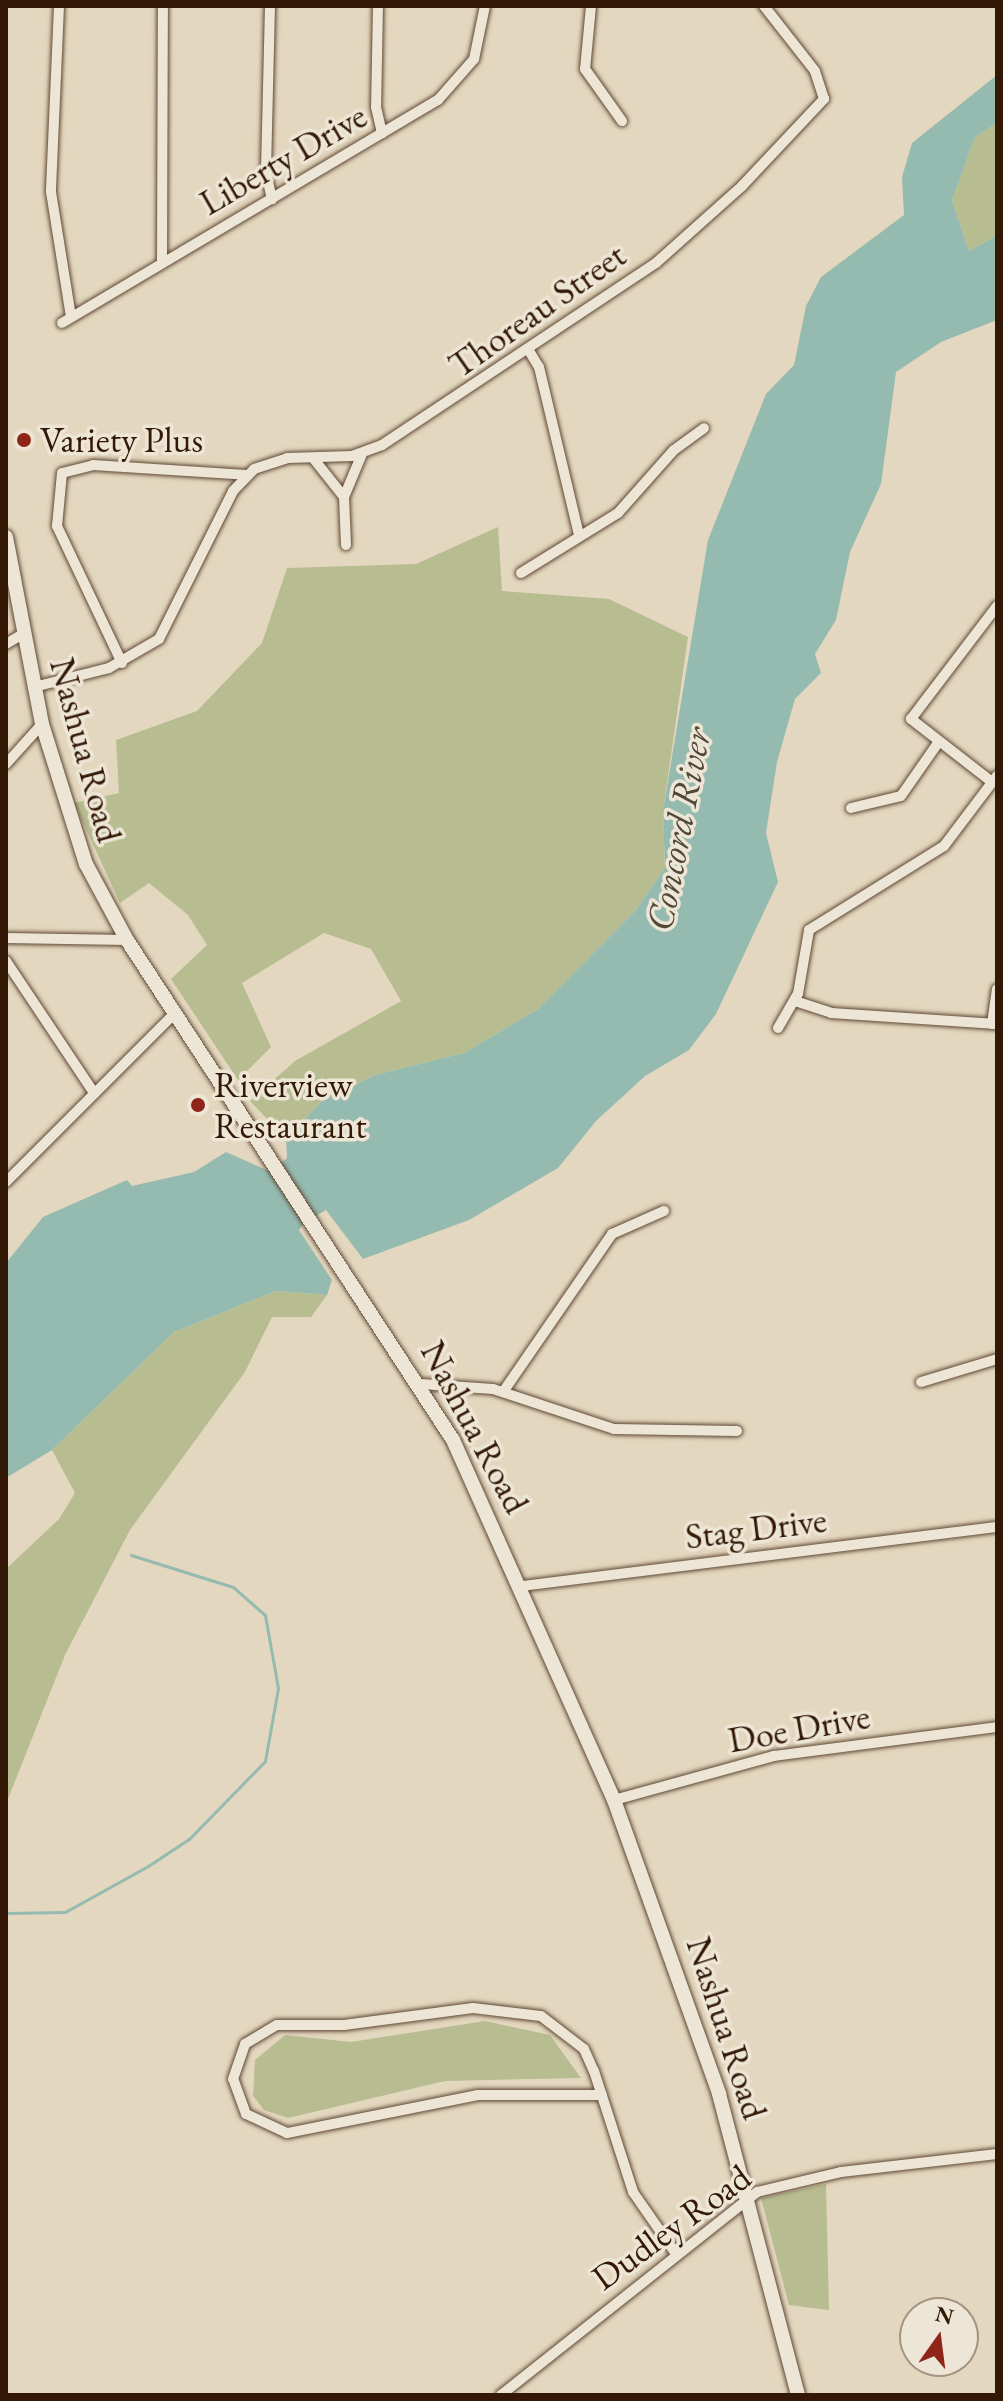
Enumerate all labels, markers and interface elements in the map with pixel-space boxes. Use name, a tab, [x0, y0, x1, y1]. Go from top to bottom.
street label: Liberty Drive	[192, 94, 374, 224]
street label: Thoreau Street	[440, 233, 634, 387]
place label: Variety Plus	[40, 418, 203, 462]
marker: Variety Plus	[15, 431, 33, 449]
street label: Nashua Road	[41, 653, 131, 847]
water label: Concord River	[636, 724, 720, 934]
place label: Riverview Restaurant	[214, 1062, 367, 1147]
marker: Riverview Restaurant	[189, 1096, 207, 1114]
street label: Nashua Road	[412, 1333, 538, 1521]
street label: Stag Drive	[683, 1498, 829, 1558]
street label: Doe Drive	[725, 1694, 873, 1762]
street label: Nashua Road	[677, 1931, 777, 2125]
street label: Dudley Road	[583, 2155, 759, 2299]
north arrow	[899, 2297, 979, 2377]
text: N	[932, 2299, 957, 2331]

